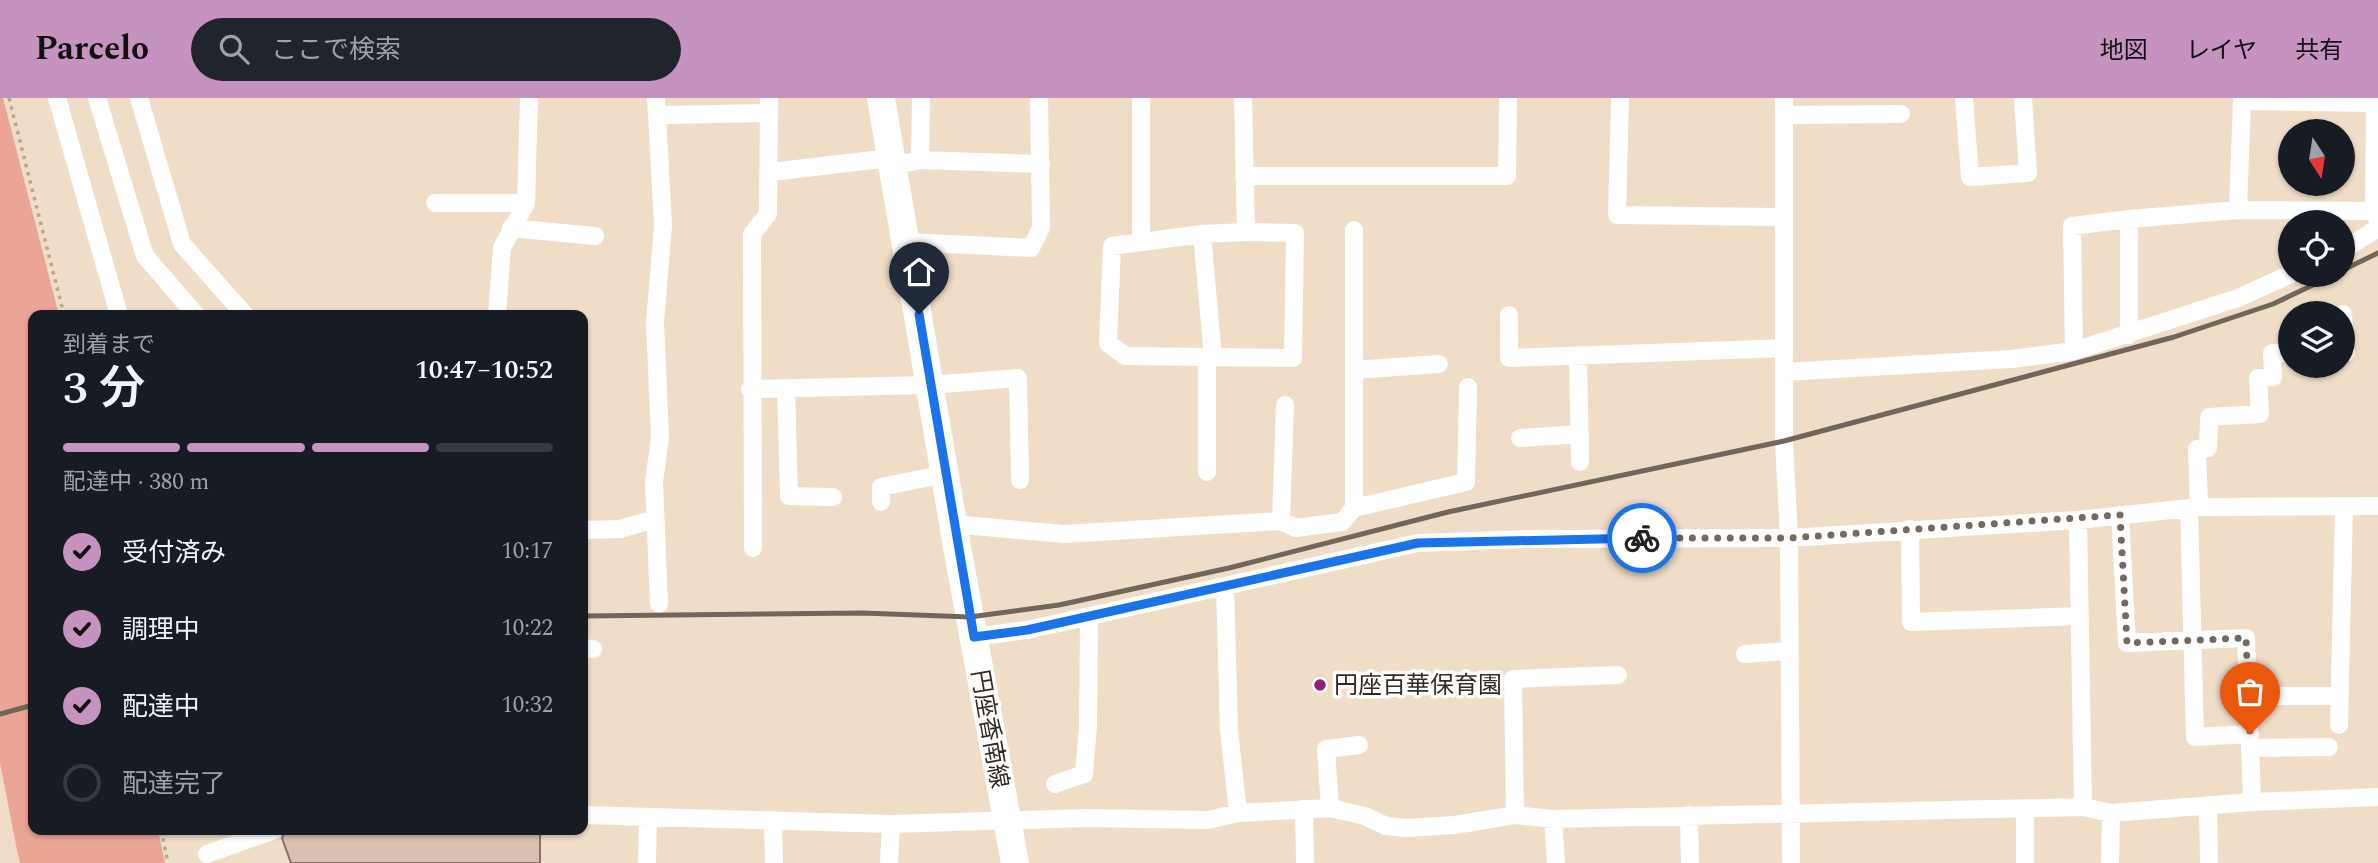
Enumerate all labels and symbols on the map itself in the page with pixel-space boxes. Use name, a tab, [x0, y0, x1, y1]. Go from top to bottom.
north arrow	[2278, 119, 2356, 196]
pin	[889, 242, 949, 314]
courier	[1607, 503, 1677, 573]
pin	[2220, 662, 2280, 734]
street label: 円座香南線	[961, 667, 1017, 791]
place label: 円座百華保育園	[1334, 668, 1502, 704]
marker: 円座百華保育園	[1312, 677, 1328, 693]

